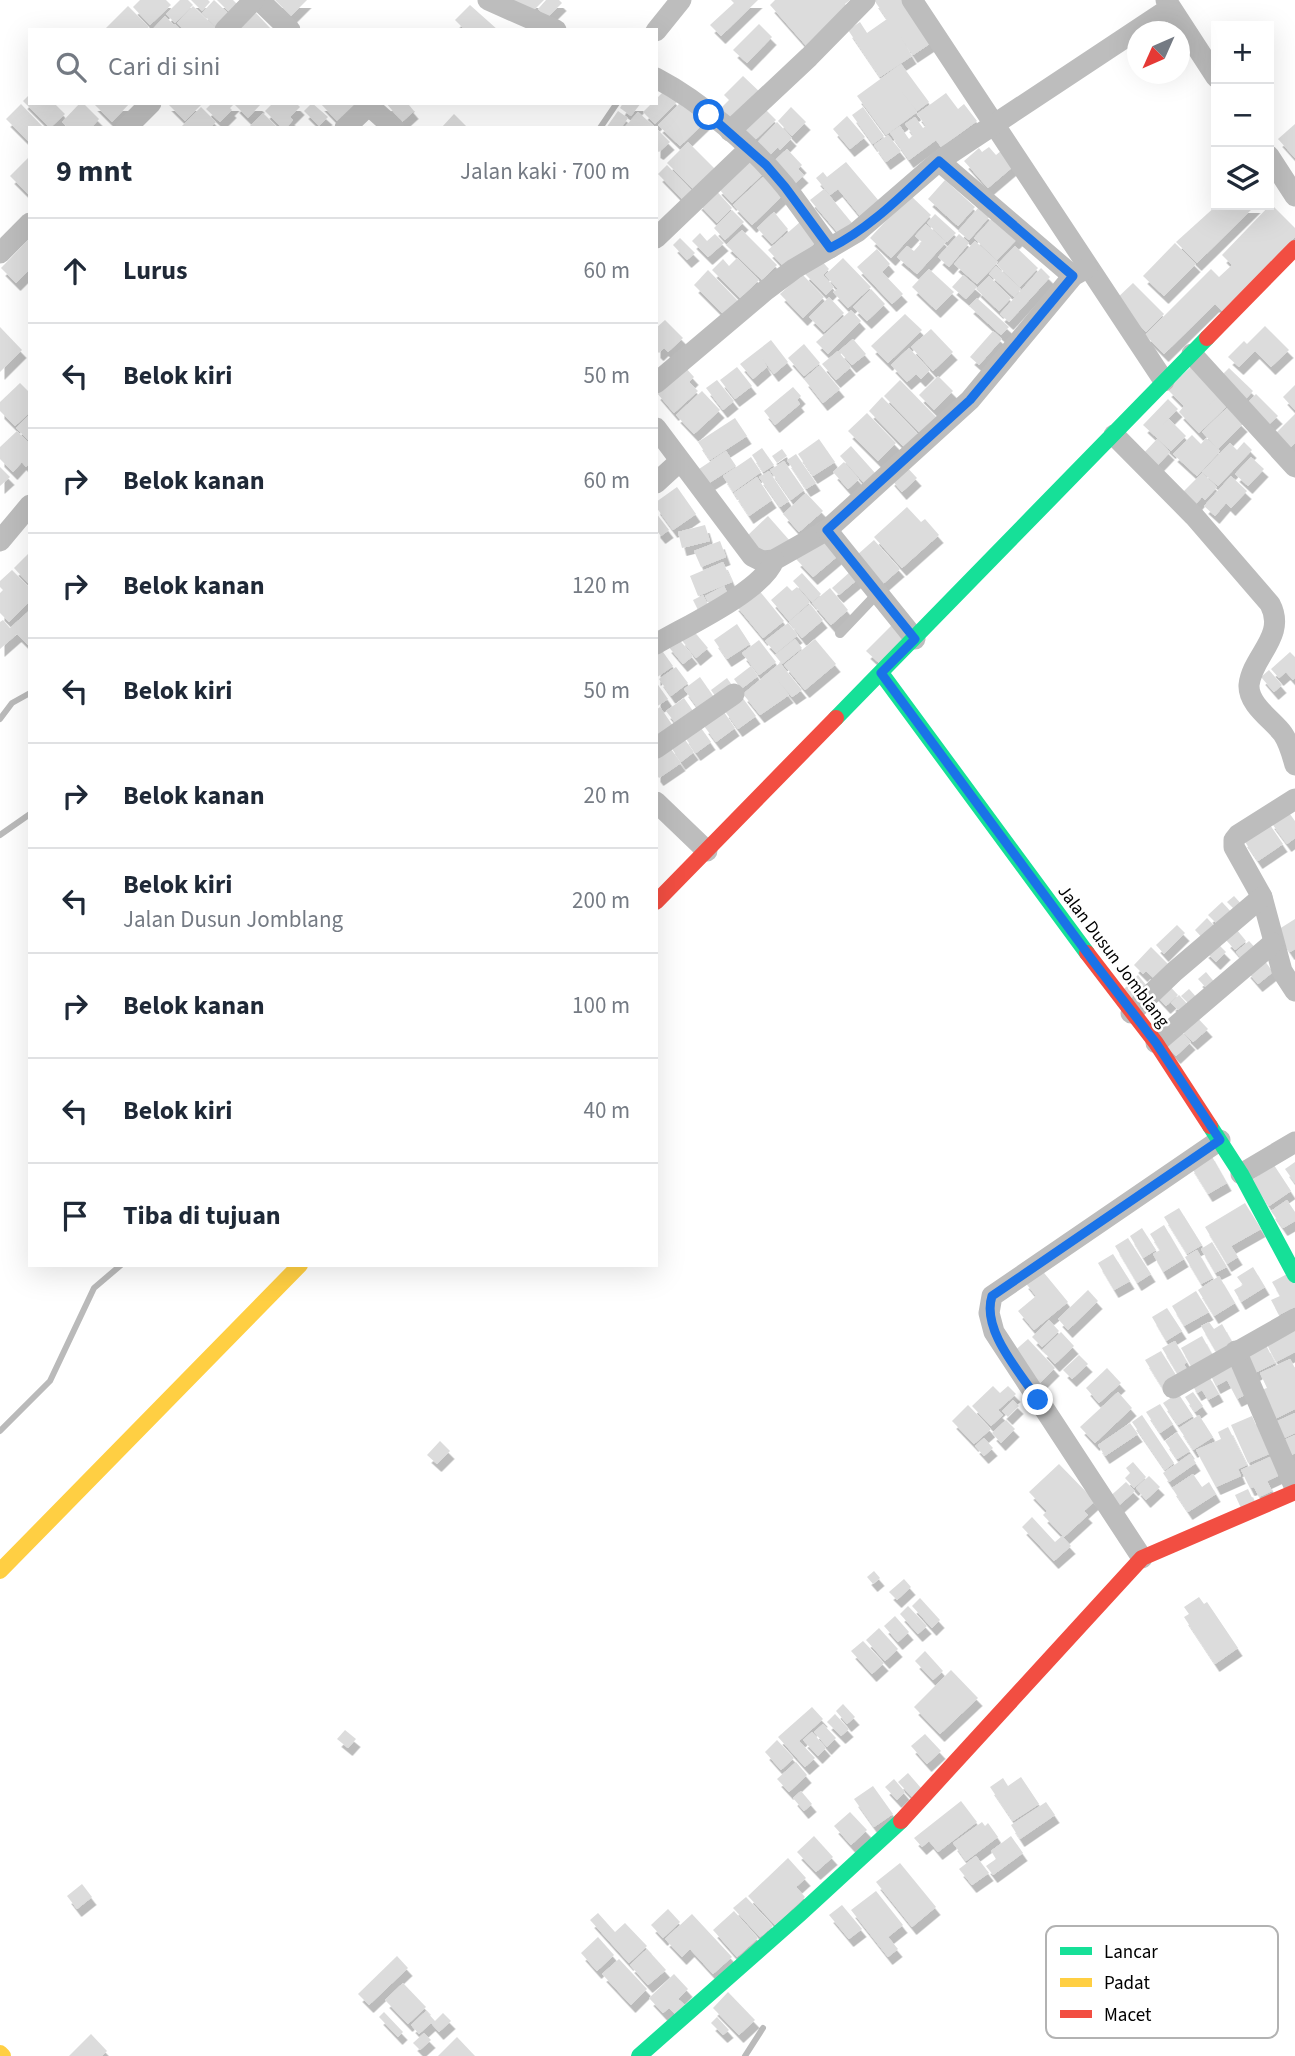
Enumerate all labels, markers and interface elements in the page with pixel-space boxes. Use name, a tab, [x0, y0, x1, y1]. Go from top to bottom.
north arrow	[1127, 21, 1190, 84]
map controls	[1211, 21, 1274, 210]
button: +	[1211, 21, 1274, 84]
search box	[28, 28, 658, 105]
icon: search	[52, 48, 90, 86]
text: Cari di sini	[108, 48, 221, 85]
button: −	[1211, 84, 1274, 147]
route start	[693, 99, 724, 130]
button: layers	[1211, 147, 1274, 210]
text: 9 mnt	[56, 150, 132, 193]
text: Jalan kaki · 700 m	[460, 155, 630, 188]
icon: ahead	[56, 252, 94, 290]
text: Lurus	[123, 252, 188, 289]
text: 60 m	[583, 254, 630, 287]
icon: left	[56, 357, 94, 395]
text: Belok kiri	[123, 357, 232, 394]
text: 50 m	[583, 359, 630, 392]
icon: right	[56, 462, 94, 500]
text: Belok kanan	[123, 462, 265, 499]
text: 60 m	[583, 464, 630, 497]
icon: right	[56, 567, 94, 605]
text: Belok kanan	[123, 567, 265, 604]
text: 120 m	[572, 569, 630, 602]
icon: left	[56, 672, 94, 710]
text: Belok kiri	[123, 672, 232, 709]
text: 50 m	[583, 674, 630, 707]
icon: right	[56, 777, 94, 815]
text: Belok kanan	[123, 777, 265, 814]
text: 20 m	[583, 779, 630, 812]
text: Belok kiri	[123, 866, 232, 903]
street label: Jalan Dusun Jomblang	[1052, 880, 1175, 1033]
icon: left	[56, 882, 94, 920]
text: 200 m	[572, 884, 630, 917]
text: Jalan Dusun Jomblang	[123, 903, 343, 936]
icon: right	[56, 987, 94, 1025]
text: Belok kanan	[123, 987, 265, 1024]
text: 100 m	[572, 989, 630, 1022]
icon: left	[56, 1092, 94, 1130]
text: Belok kiri	[123, 1092, 232, 1129]
text: 40 m	[583, 1094, 630, 1127]
icon: arrive	[56, 1197, 94, 1235]
text: Tiba di tujuan	[123, 1197, 281, 1234]
route end	[1022, 1384, 1053, 1415]
legend	[1046, 1926, 1278, 2038]
text: Lancar	[1104, 1939, 1158, 1966]
text: Padat	[1104, 1970, 1150, 1997]
text: Macet	[1104, 2002, 1152, 2029]

